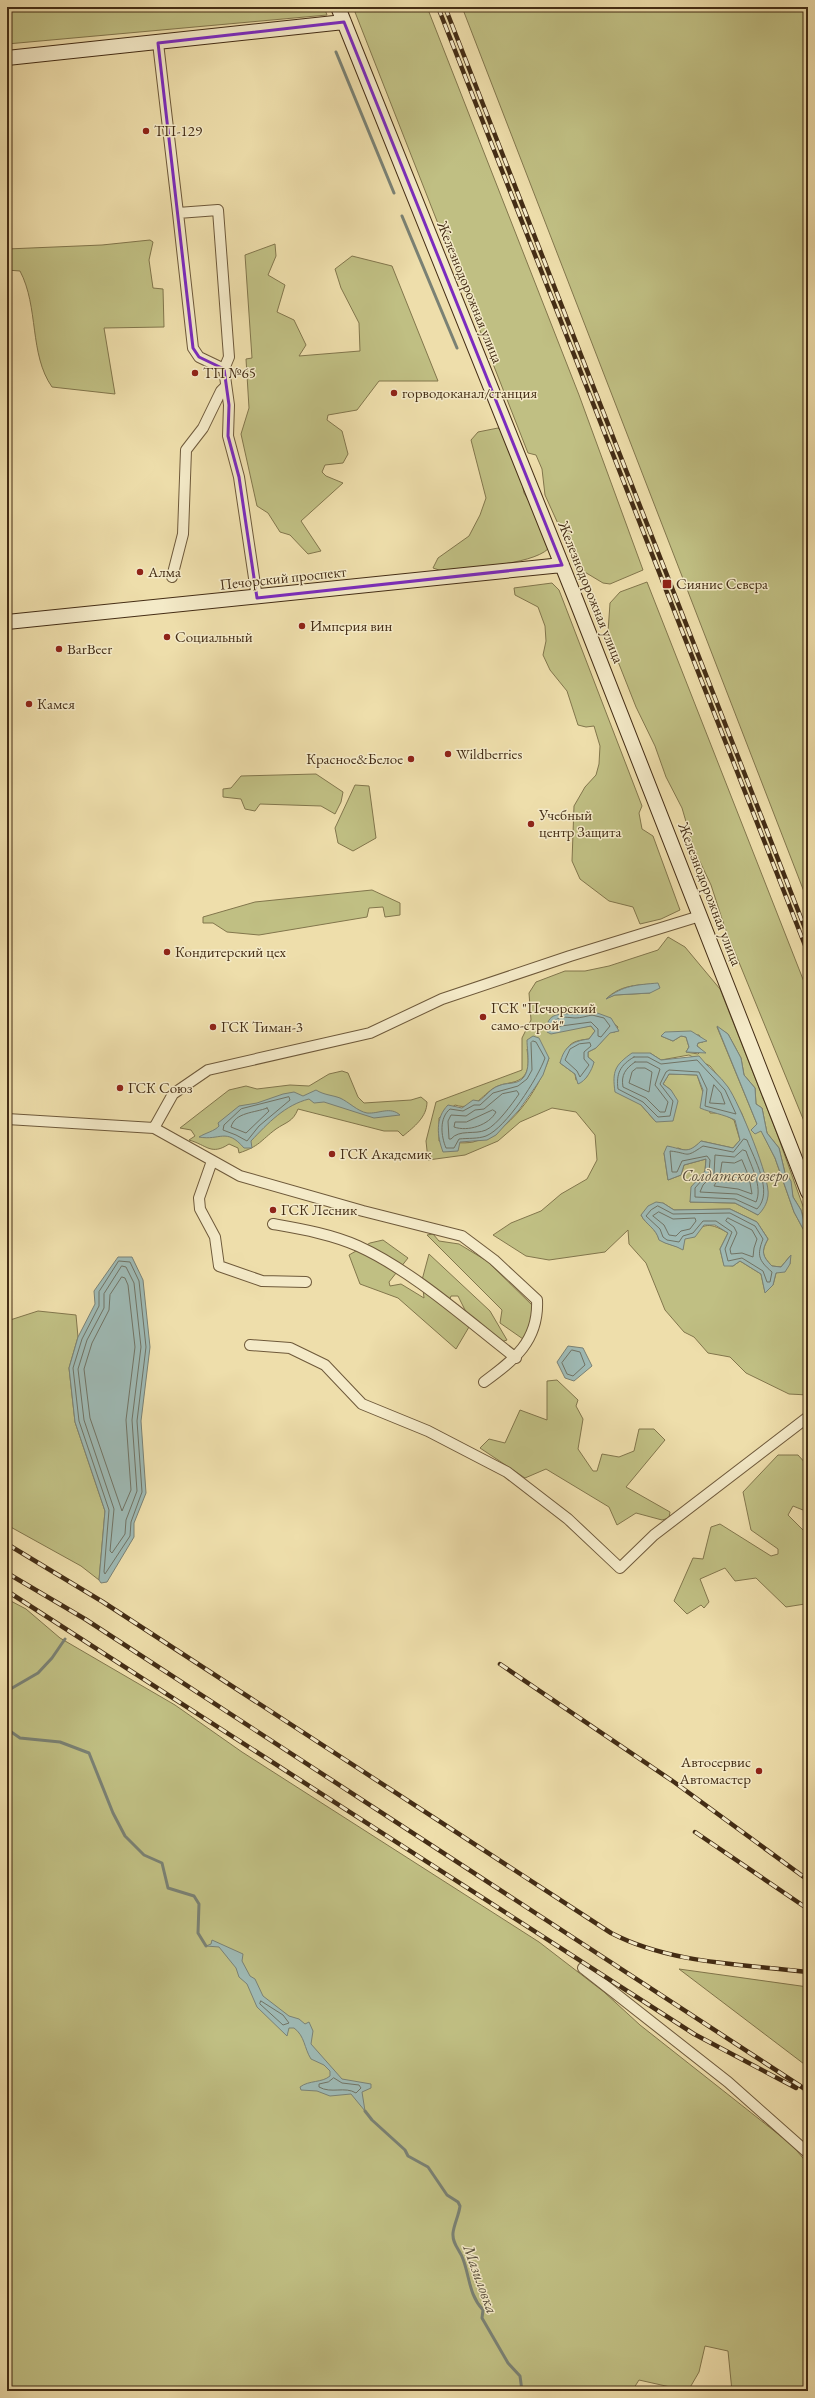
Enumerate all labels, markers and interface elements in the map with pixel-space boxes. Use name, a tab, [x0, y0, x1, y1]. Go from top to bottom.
place label: ТП-129	[154, 121, 202, 140]
marker: ТП-129	[141, 126, 151, 136]
street label: Железнодорожная улица	[433, 217, 508, 366]
place label: ТП №65	[203, 363, 256, 382]
marker: ТП №65	[190, 368, 200, 378]
place label: горводоканал/станция	[402, 383, 537, 402]
marker: горводоканал/станция	[389, 388, 399, 398]
street label: Железнодорожная улица	[554, 517, 629, 666]
street label: Печорский проспект	[219, 561, 347, 594]
place label: Алма	[147, 562, 181, 581]
marker: Алма	[135, 567, 145, 577]
place label: Сияние Севера	[676, 574, 768, 593]
marker: Сияние Севера	[661, 578, 673, 590]
place label: Империя вин	[310, 616, 393, 635]
marker: Империя вин	[297, 621, 307, 631]
place label: Социальный	[175, 627, 253, 646]
marker: Социальный	[162, 632, 172, 642]
place label: BarBeer	[67, 639, 112, 658]
marker: BarBeer	[54, 644, 64, 654]
place label: Камея	[37, 694, 75, 713]
marker: Камея	[24, 699, 34, 709]
place label: Wildberries	[456, 744, 522, 763]
place label: Красное&Белое	[306, 749, 403, 768]
marker: Wildberries	[443, 749, 453, 759]
marker: Красное&Белое	[406, 754, 416, 764]
place label: Учебный центр Защита	[538, 805, 621, 841]
street label: Железнодорожная улица	[674, 818, 747, 968]
marker: Учебный центр Защита	[526, 819, 536, 829]
place label: Кондитерский цех	[175, 942, 287, 961]
marker: Кондитерский цех	[162, 947, 172, 957]
place label: ГСК "Печорский само-строй"	[491, 998, 596, 1034]
marker: ГСК "Печорский само-строй"	[478, 1012, 488, 1022]
place label: ГСК Тиман-3	[221, 1017, 303, 1036]
marker: ГСК Тиман-3	[208, 1022, 218, 1032]
place label: ГСК Союз	[128, 1078, 193, 1097]
marker: ГСК Союз	[115, 1083, 125, 1093]
place label: ГСК Академик	[340, 1144, 431, 1163]
marker: ГСК Академик	[327, 1149, 337, 1159]
water label: Солдатское озеро	[682, 1165, 788, 1186]
place label: ГСК Лесник	[281, 1200, 357, 1219]
marker: ГСК Лесник	[268, 1205, 278, 1215]
place label: Автосервис Автомастер	[679, 1752, 751, 1788]
marker: Автосервис Автомастер	[754, 1766, 764, 1776]
water label: Мазиловка	[458, 2241, 503, 2317]

